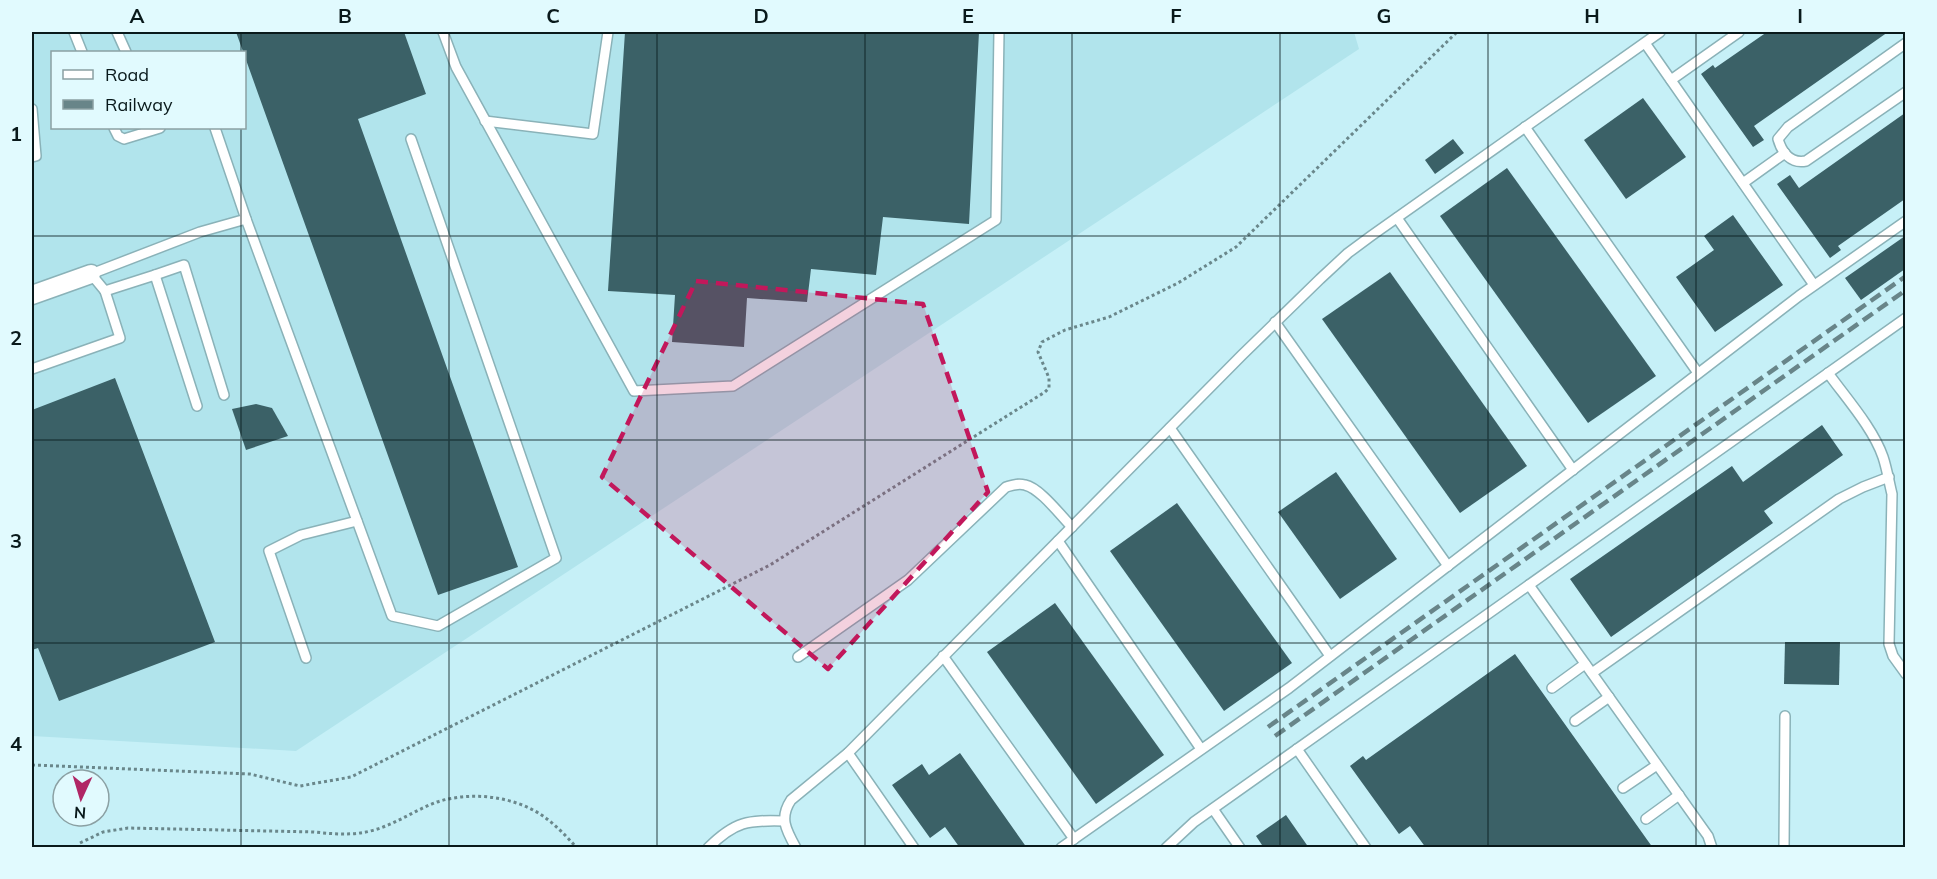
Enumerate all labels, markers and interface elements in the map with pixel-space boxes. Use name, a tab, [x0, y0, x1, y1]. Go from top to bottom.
text: A	[130, 3, 145, 28]
text: B	[338, 3, 352, 28]
text: C	[546, 3, 560, 28]
text: D	[753, 3, 769, 28]
text: E	[962, 3, 974, 28]
text: F	[1170, 3, 1182, 28]
text: G	[1377, 3, 1391, 28]
text: H	[1584, 3, 1600, 28]
text: I	[1797, 3, 1803, 28]
legend	[51, 51, 246, 129]
text: Road	[105, 63, 149, 86]
text: Railway	[105, 93, 173, 116]
text: 1	[10, 121, 22, 146]
text: 2	[10, 325, 22, 350]
text: 3	[10, 528, 22, 553]
text: 4	[10, 731, 22, 756]
north arrow	[51, 768, 111, 828]
text: N	[73, 803, 87, 823]

